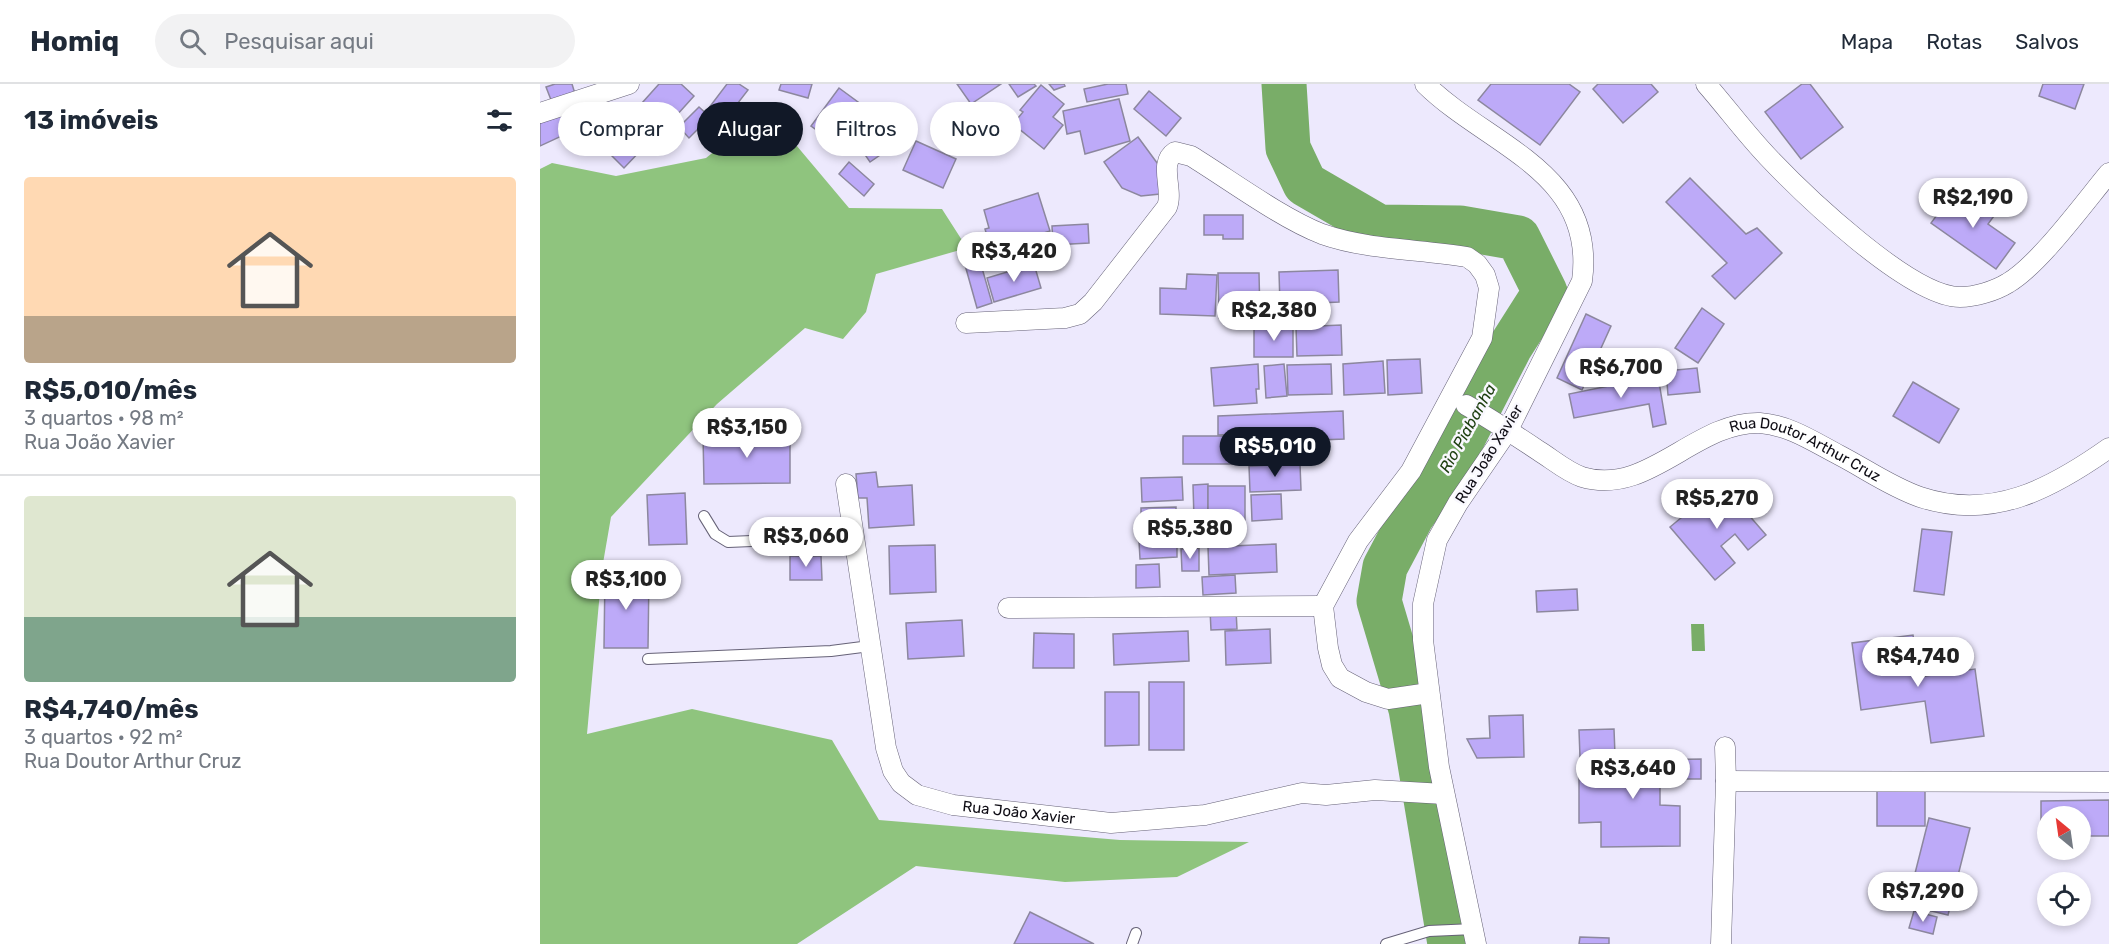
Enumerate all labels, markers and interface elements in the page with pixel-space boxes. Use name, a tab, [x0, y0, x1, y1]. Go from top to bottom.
search box	[155, 14, 575, 68]
text: Homiq	[30, 25, 119, 58]
icon: search	[176, 25, 209, 58]
text: Pesquisar aqui	[224, 28, 374, 55]
text: Mapa	[1841, 29, 1893, 54]
text: Rotas	[1926, 29, 1982, 54]
text: Salvos	[2015, 29, 2079, 54]
chip: Comprar	[558, 102, 685, 156]
chip: Alugar	[697, 102, 803, 156]
chip: Filtros	[815, 102, 918, 156]
chip: Novo	[930, 102, 1021, 156]
icon: filters	[483, 104, 516, 137]
text: 13 imóveis	[24, 105, 158, 136]
pin: R$2,190	[1918, 178, 2028, 229]
text: R$2,190	[1933, 185, 2013, 209]
icon: home	[216, 216, 324, 324]
pin: R$3,420	[959, 232, 1069, 283]
text: R$3,420	[971, 239, 1057, 263]
pin: R$2,380	[1219, 291, 1329, 342]
text: R$2,380	[1231, 298, 1317, 322]
pin: R$6,700	[1566, 348, 1676, 399]
text: R$6,700	[1579, 355, 1663, 379]
text: R$5,010/mês	[24, 375, 197, 406]
water label: Rio Piabanha	[1435, 380, 1500, 476]
street label: Rua João Xavier	[1451, 401, 1527, 507]
text: 3 quartos · 98 m²	[24, 406, 184, 430]
pin: R$3,150	[692, 408, 802, 459]
street label: Rua Doutor Arthur Cruz	[1727, 414, 1884, 486]
text: R$3,150	[706, 415, 788, 439]
pin: R$5,010	[1220, 427, 1330, 478]
text: Rua João Xavier	[24, 430, 175, 454]
text: R$5,010	[1234, 434, 1316, 458]
pin: R$5,270	[1662, 479, 1772, 530]
text: R$5,270	[1675, 486, 1759, 510]
pin: R$5,380	[1135, 509, 1245, 560]
text: R$5,380	[1147, 516, 1233, 540]
pin: R$3,060	[751, 517, 861, 568]
text: R$3,060	[763, 524, 849, 548]
icon: home	[216, 535, 324, 643]
pin: R$3,100	[571, 560, 681, 611]
text: R$3,100	[585, 567, 667, 591]
pin: R$4,740	[1863, 637, 1973, 688]
text: R$4,740	[1876, 644, 1960, 668]
text: R$4,740/mês	[24, 694, 199, 725]
text: 3 quartos · 92 m²	[24, 725, 183, 749]
text: Rua Doutor Arthur Cruz	[24, 749, 241, 773]
pin: R$3,640	[1578, 749, 1688, 800]
text: R$3,640	[1590, 756, 1676, 780]
street label: Rua João Xavier	[961, 797, 1076, 828]
north arrow	[2037, 806, 2091, 860]
map controls	[2037, 806, 2091, 926]
pin: R$7,290	[1868, 872, 1978, 923]
button: locate	[2037, 872, 2091, 926]
text: R$7,290	[1882, 879, 1964, 903]

